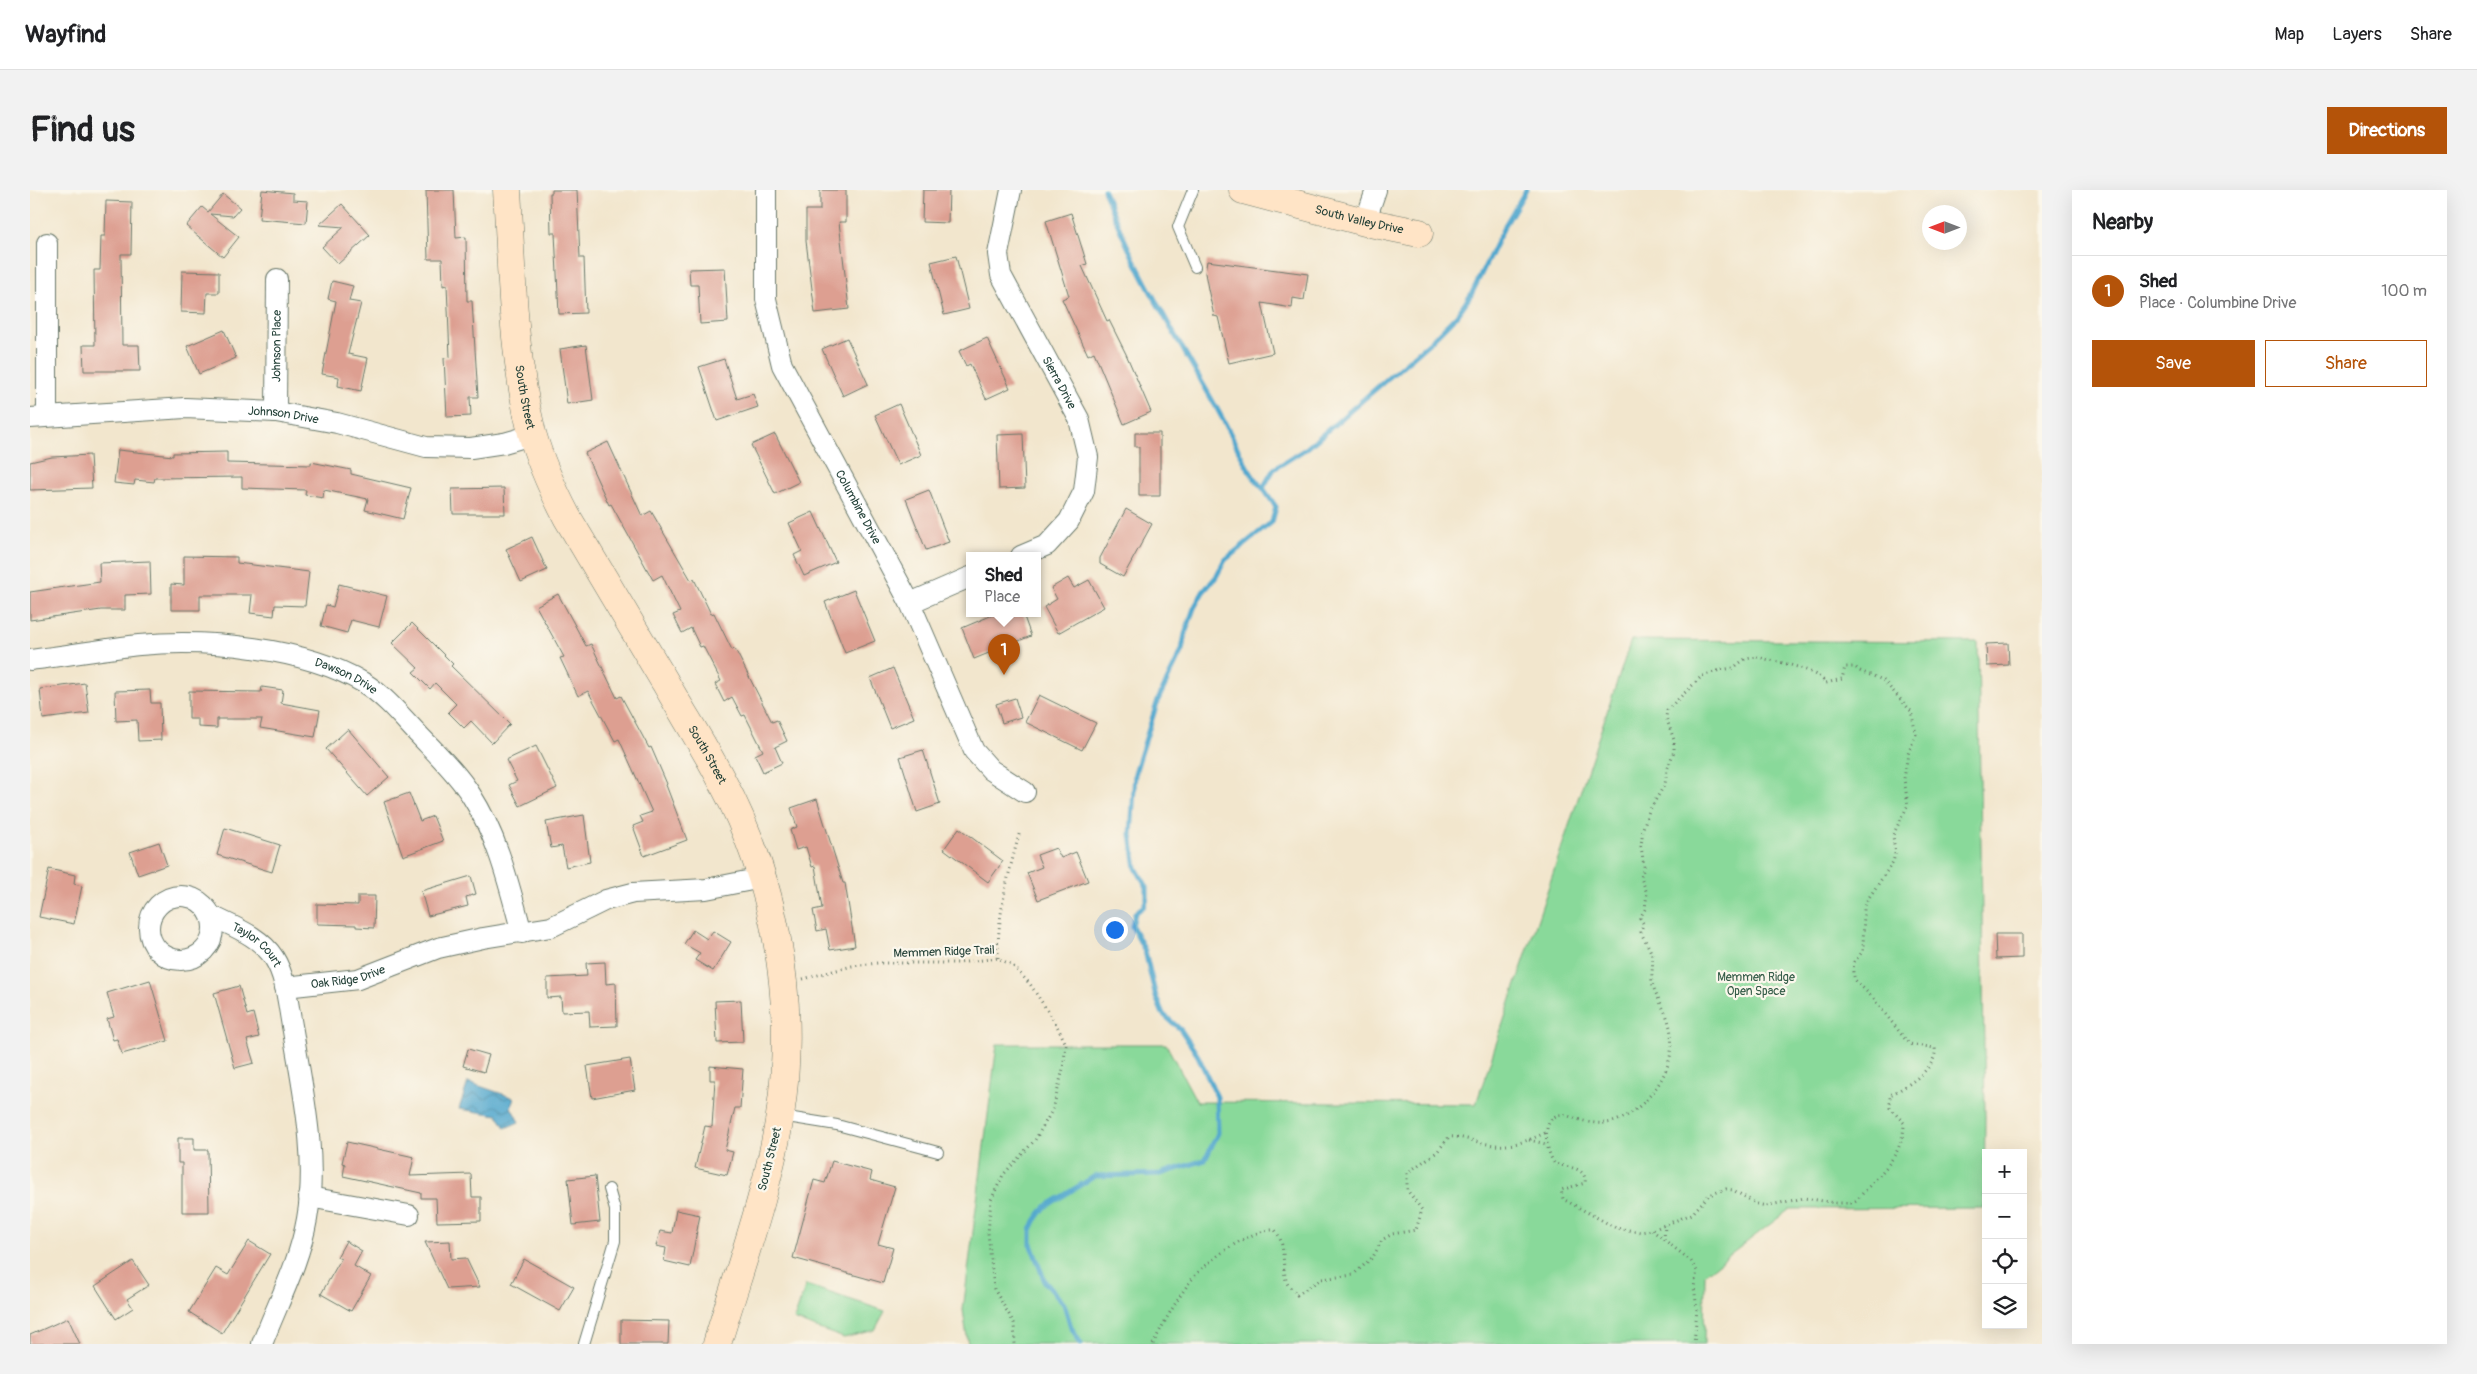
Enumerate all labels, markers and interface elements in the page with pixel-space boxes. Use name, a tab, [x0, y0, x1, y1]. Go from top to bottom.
text: Wayfind	[25, 20, 106, 49]
text: Map	[2275, 23, 2304, 46]
text: Layers	[2332, 23, 2382, 46]
text: Share	[2410, 23, 2452, 46]
button: Directions	[2327, 107, 2447, 154]
text: Find us	[30, 108, 135, 152]
street label: South Valley Drive	[1313, 202, 1405, 237]
north arrow	[1922, 205, 1967, 250]
text: Nearby	[2092, 209, 2153, 236]
text: Shed	[2139, 269, 2178, 293]
text: 1	[2105, 281, 2111, 301]
text: 100 m	[2381, 281, 2427, 301]
text: Place · Columbine Drive	[2139, 293, 2296, 313]
street label: Johnson Place	[269, 310, 284, 382]
button: Save	[2092, 340, 2255, 387]
button: Share	[2265, 340, 2427, 387]
street label: Sierra Drive	[1039, 354, 1080, 412]
street label: South Street	[512, 364, 538, 431]
street label: Johnson Drive	[248, 403, 320, 427]
street label: Columbine Drive	[832, 467, 884, 547]
popup	[966, 552, 1041, 617]
text: Shed	[984, 563, 1023, 587]
text: Place	[984, 587, 1020, 607]
pin: 1	[988, 634, 1020, 675]
street label: Dawson Drive	[313, 655, 381, 697]
street label: South Street	[685, 723, 730, 787]
your location	[1102, 917, 1128, 943]
street label: Taylor Court	[229, 919, 285, 969]
street label: Memmen Ridge Trail	[893, 943, 995, 961]
street label: Oak Ridge Drive	[310, 962, 387, 992]
park label: Memmen Ridge Open Space	[1717, 970, 1795, 999]
street label: South Street	[755, 1125, 785, 1192]
map controls	[1982, 1149, 2027, 1329]
button: +	[1982, 1149, 2027, 1194]
button: −	[1982, 1194, 2027, 1239]
button: locate	[1982, 1239, 2027, 1284]
button: layers	[1982, 1284, 2027, 1329]

